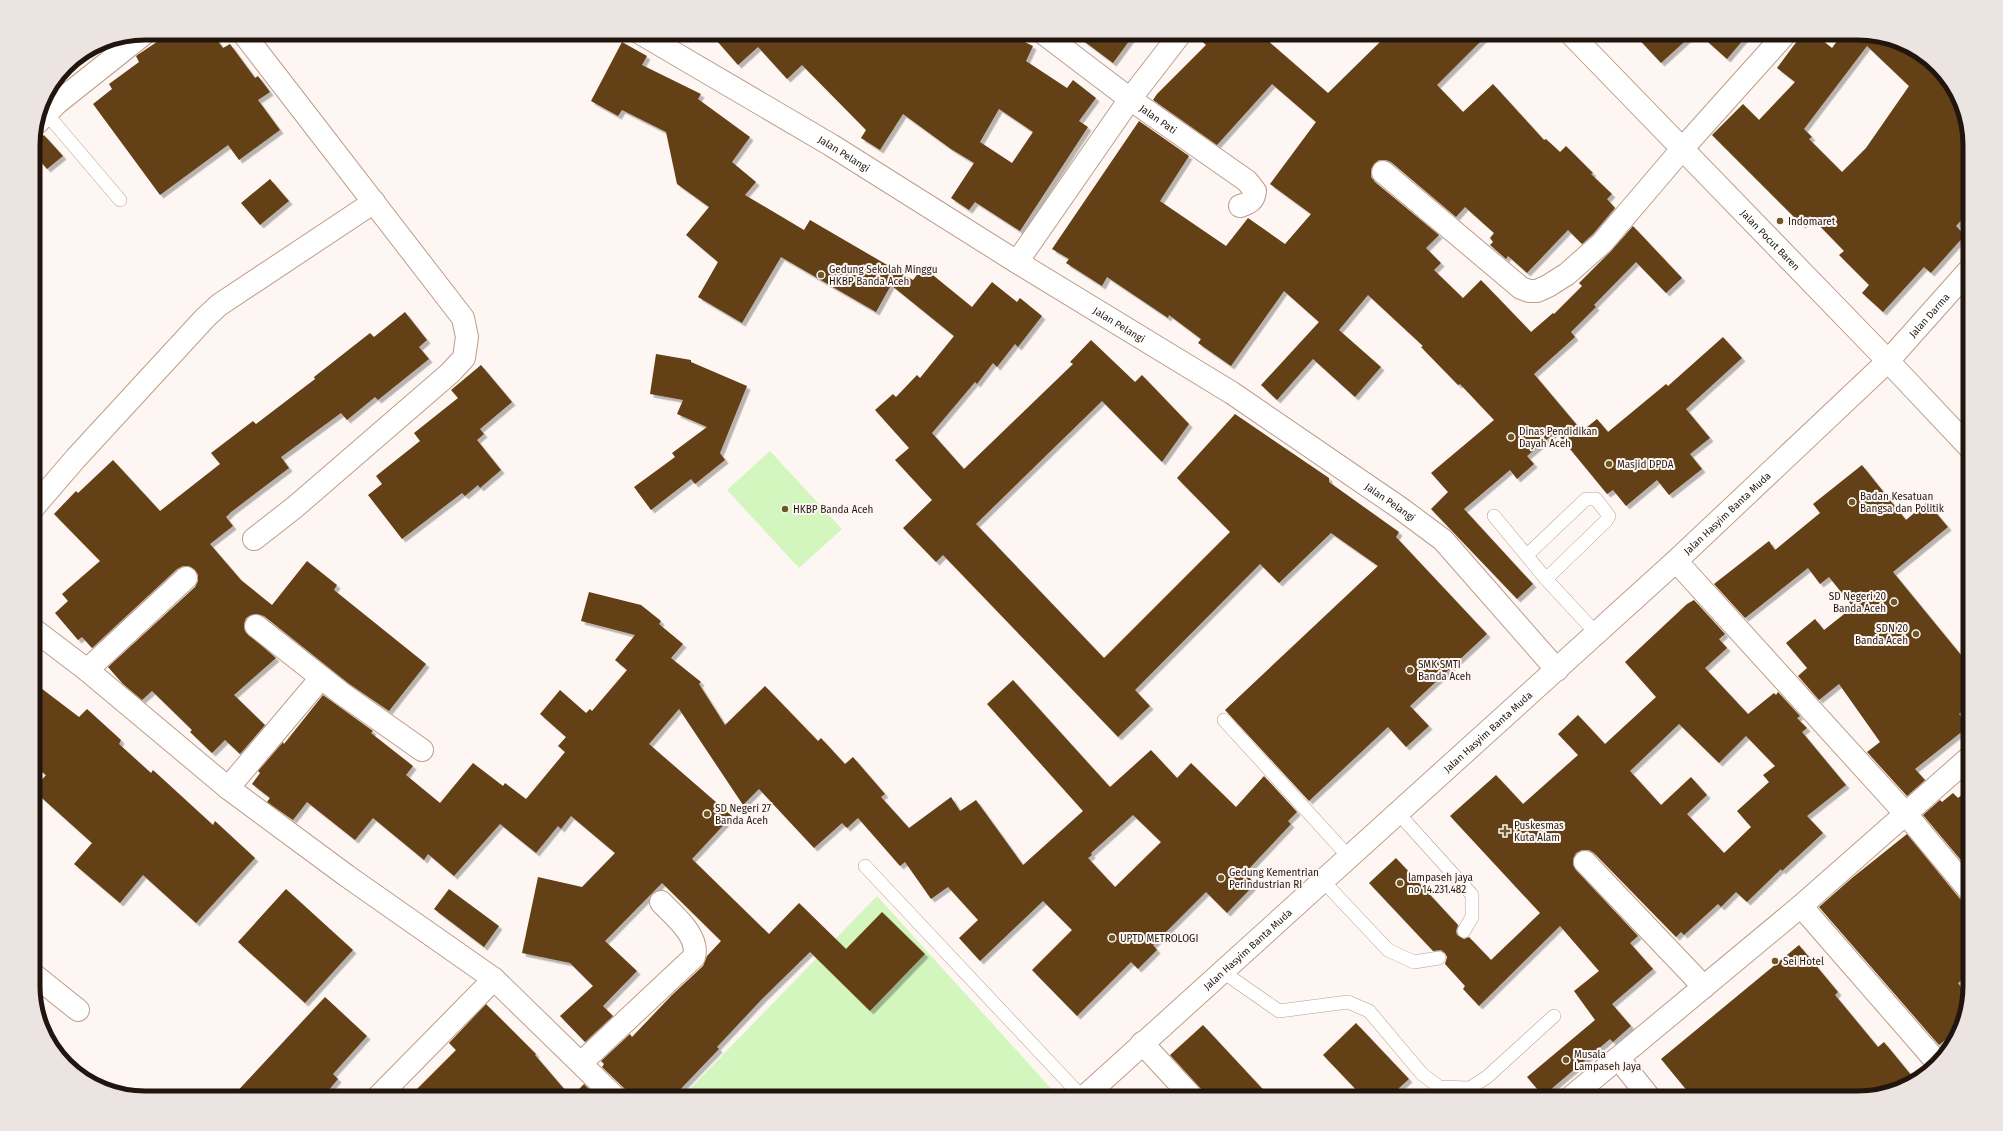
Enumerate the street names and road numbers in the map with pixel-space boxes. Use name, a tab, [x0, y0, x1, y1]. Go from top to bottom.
street label: Jalan Pati	[1137, 103, 1179, 137]
street label: Jalan Pelangi	[816, 134, 872, 175]
street label: Jalan Pocut Baren	[1738, 208, 1802, 273]
street label: Jalan Darma	[1907, 291, 1952, 340]
street label: Jalan Pelangi	[1091, 305, 1147, 346]
street label: Jalan Hasyim Banta Muda	[1682, 470, 1774, 558]
street label: Jalan Pelangi	[1362, 481, 1417, 524]
street label: Jalan Hasyim Banta Muda	[1442, 689, 1535, 775]
street label: Jalan Hasyim Banta Muda	[1202, 907, 1295, 993]

